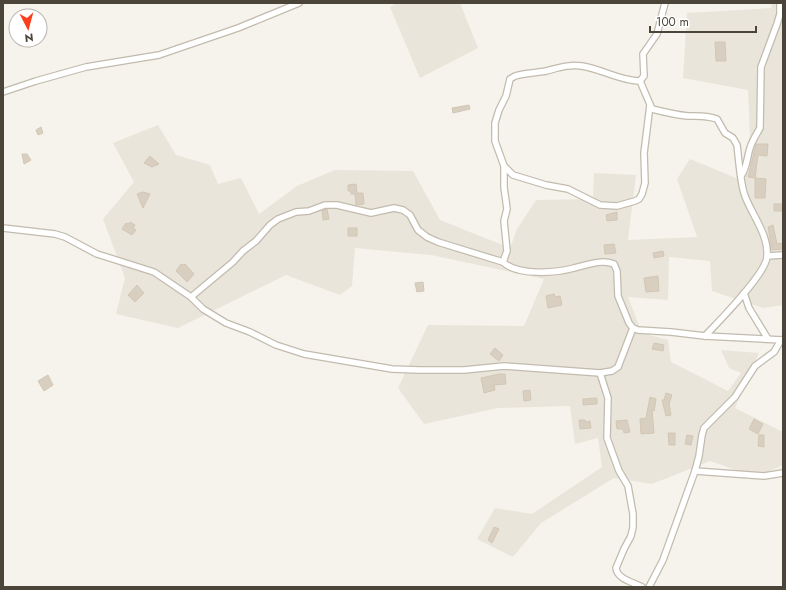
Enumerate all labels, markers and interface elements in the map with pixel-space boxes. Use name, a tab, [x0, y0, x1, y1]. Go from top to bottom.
north arrow	[8, 8, 48, 48]
scale bar	[650, 8, 756, 34]
text: 100 m	[656, 13, 689, 31]
text: N	[24, 30, 34, 46]

